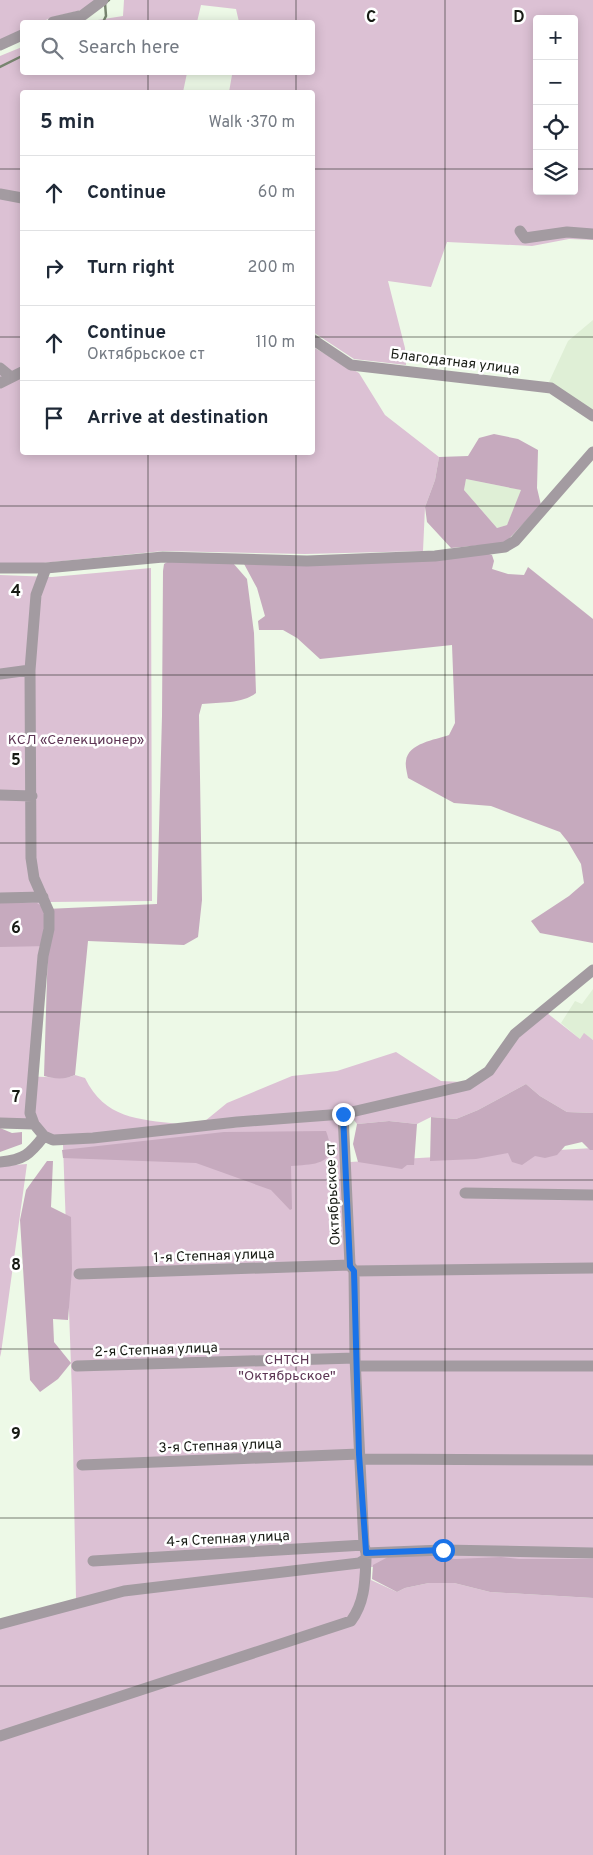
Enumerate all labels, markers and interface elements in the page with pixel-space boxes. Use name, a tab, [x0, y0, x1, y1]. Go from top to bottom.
text: C	[366, 8, 376, 28]
text: D	[513, 8, 525, 28]
map controls	[533, 15, 578, 195]
button: +	[533, 15, 578, 60]
search box	[20, 20, 315, 75]
icon: search	[38, 34, 66, 62]
text: Search here	[78, 36, 180, 60]
button: −	[533, 60, 578, 105]
button: locate	[533, 105, 578, 150]
text: 5 min	[40, 109, 95, 136]
text: Walk · 370 m	[208, 113, 295, 133]
button: layers	[533, 150, 578, 195]
icon: ahead	[40, 179, 68, 207]
text: Continue	[87, 181, 166, 205]
text: 60 m	[258, 183, 295, 203]
icon: right	[40, 254, 68, 282]
text: Turn right	[87, 256, 175, 280]
text: 200 m	[247, 258, 295, 278]
text: Continue	[87, 321, 166, 345]
icon: ahead	[40, 329, 68, 357]
text: 110 m	[255, 333, 295, 353]
text: Октябрьское ст	[87, 345, 205, 365]
street label: Благодатная улица	[389, 346, 520, 379]
icon: arrive	[40, 404, 68, 432]
text: Arrive at destination	[87, 406, 268, 430]
text: 4	[11, 582, 21, 602]
park label: КСЛ «Селекционер»	[8, 732, 144, 749]
text: 5	[11, 751, 21, 771]
text: 6	[11, 919, 21, 939]
text: 7	[12, 1088, 20, 1108]
route end	[332, 1103, 355, 1126]
street label: Октябрьское ст	[322, 1142, 345, 1246]
street label: 1-я Степная улица	[153, 1246, 275, 1267]
text: 8	[11, 1256, 21, 1276]
street label: 2-я Степная улица	[94, 1340, 218, 1361]
park label: СНТСН "Октябрьское"	[238, 1352, 336, 1385]
text: 9	[11, 1425, 21, 1445]
street label: 3-я Степная улица	[158, 1436, 282, 1457]
street label: 4-я Степная улица	[166, 1528, 290, 1551]
route start	[432, 1539, 455, 1562]

